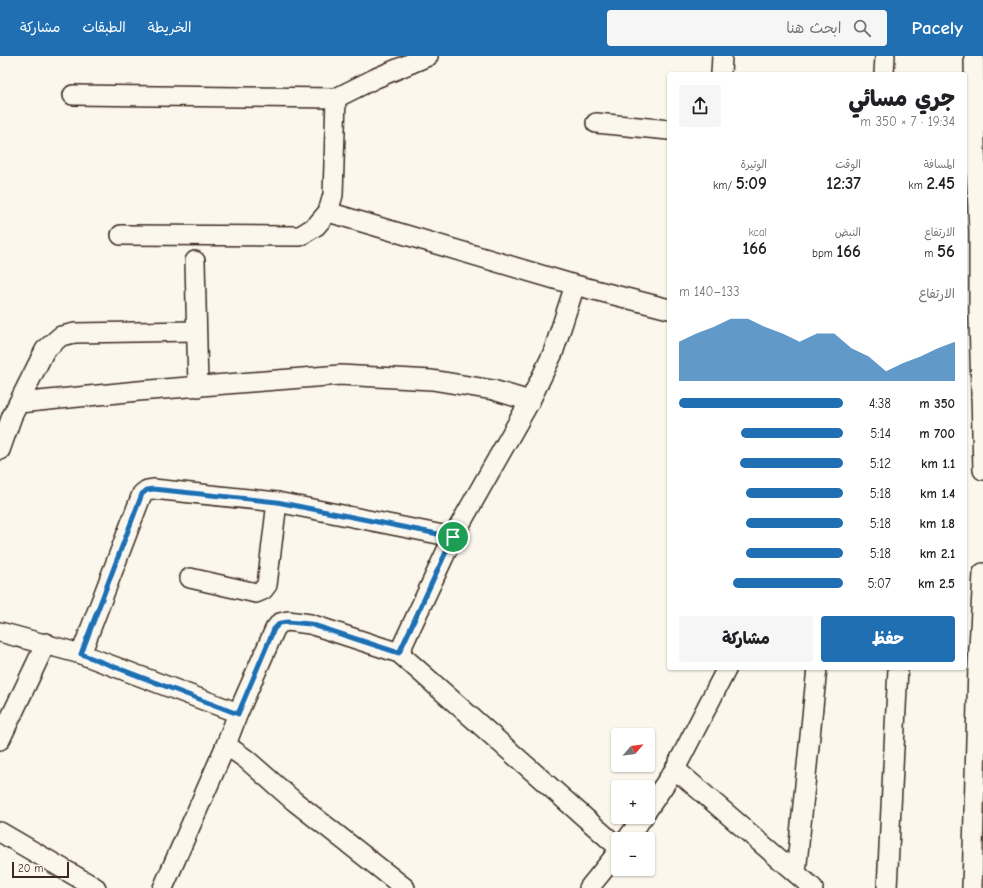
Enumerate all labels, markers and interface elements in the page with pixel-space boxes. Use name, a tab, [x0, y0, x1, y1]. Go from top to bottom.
search box	[607, 10, 887, 46]
icon: search	[851, 17, 873, 39]
text: Pacely	[911, 17, 963, 39]
text: مشاركة	[20, 19, 60, 36]
text: الطبقات	[82, 19, 126, 36]
text: الخريطة	[148, 19, 191, 36]
text: ابحث هنا	[786, 19, 841, 37]
button: share	[679, 85, 721, 127]
text: جري مسائي	[848, 86, 955, 112]
text: 19:34 · 7 × 350 m	[860, 114, 955, 129]
text: الوتيرة	[740, 158, 767, 171]
text: الوقت	[835, 158, 861, 171]
text: المسافة	[924, 158, 955, 171]
text: 5:09	[736, 174, 767, 193]
text: 12:37	[826, 174, 861, 193]
text: 2.45	[926, 174, 955, 193]
text: /km	[713, 179, 736, 192]
text: km	[908, 179, 926, 192]
text: kcal	[749, 226, 767, 239]
text: النبض	[835, 226, 861, 239]
text: الارتفاع	[924, 226, 955, 239]
text: 166	[743, 239, 767, 258]
text: 166	[837, 242, 861, 261]
text: 56	[937, 242, 955, 261]
text: bpm	[812, 247, 837, 260]
text: m	[924, 247, 937, 260]
text: 133–140 m	[679, 284, 740, 299]
text: الارتفاع	[919, 286, 955, 301]
text: 4:38	[869, 396, 891, 411]
text: 350 m	[919, 396, 955, 411]
text: 5:14	[870, 426, 891, 441]
text: 700 m	[919, 426, 955, 441]
text: 5:12	[870, 456, 891, 471]
text: 1.1 km	[921, 456, 955, 471]
text: 5:18	[870, 486, 891, 501]
text: 1.4 km	[920, 486, 955, 501]
text: 5:18	[870, 516, 891, 531]
text: 1.8 km	[920, 516, 955, 531]
pin	[436, 520, 470, 554]
icon: arrive	[442, 526, 464, 548]
text: 5:18	[870, 546, 891, 561]
text: 2.1 km	[920, 546, 955, 561]
text: 5:07	[868, 576, 891, 591]
text: 2.5 km	[918, 576, 955, 591]
button: مشاركة	[679, 616, 813, 662]
button: حفظ	[821, 616, 955, 662]
north arrow	[611, 728, 655, 772]
map controls	[611, 728, 655, 876]
button: +	[611, 780, 655, 824]
button: −	[611, 832, 655, 876]
scale bar	[12, 860, 69, 879]
text: 20 m	[18, 862, 43, 875]

